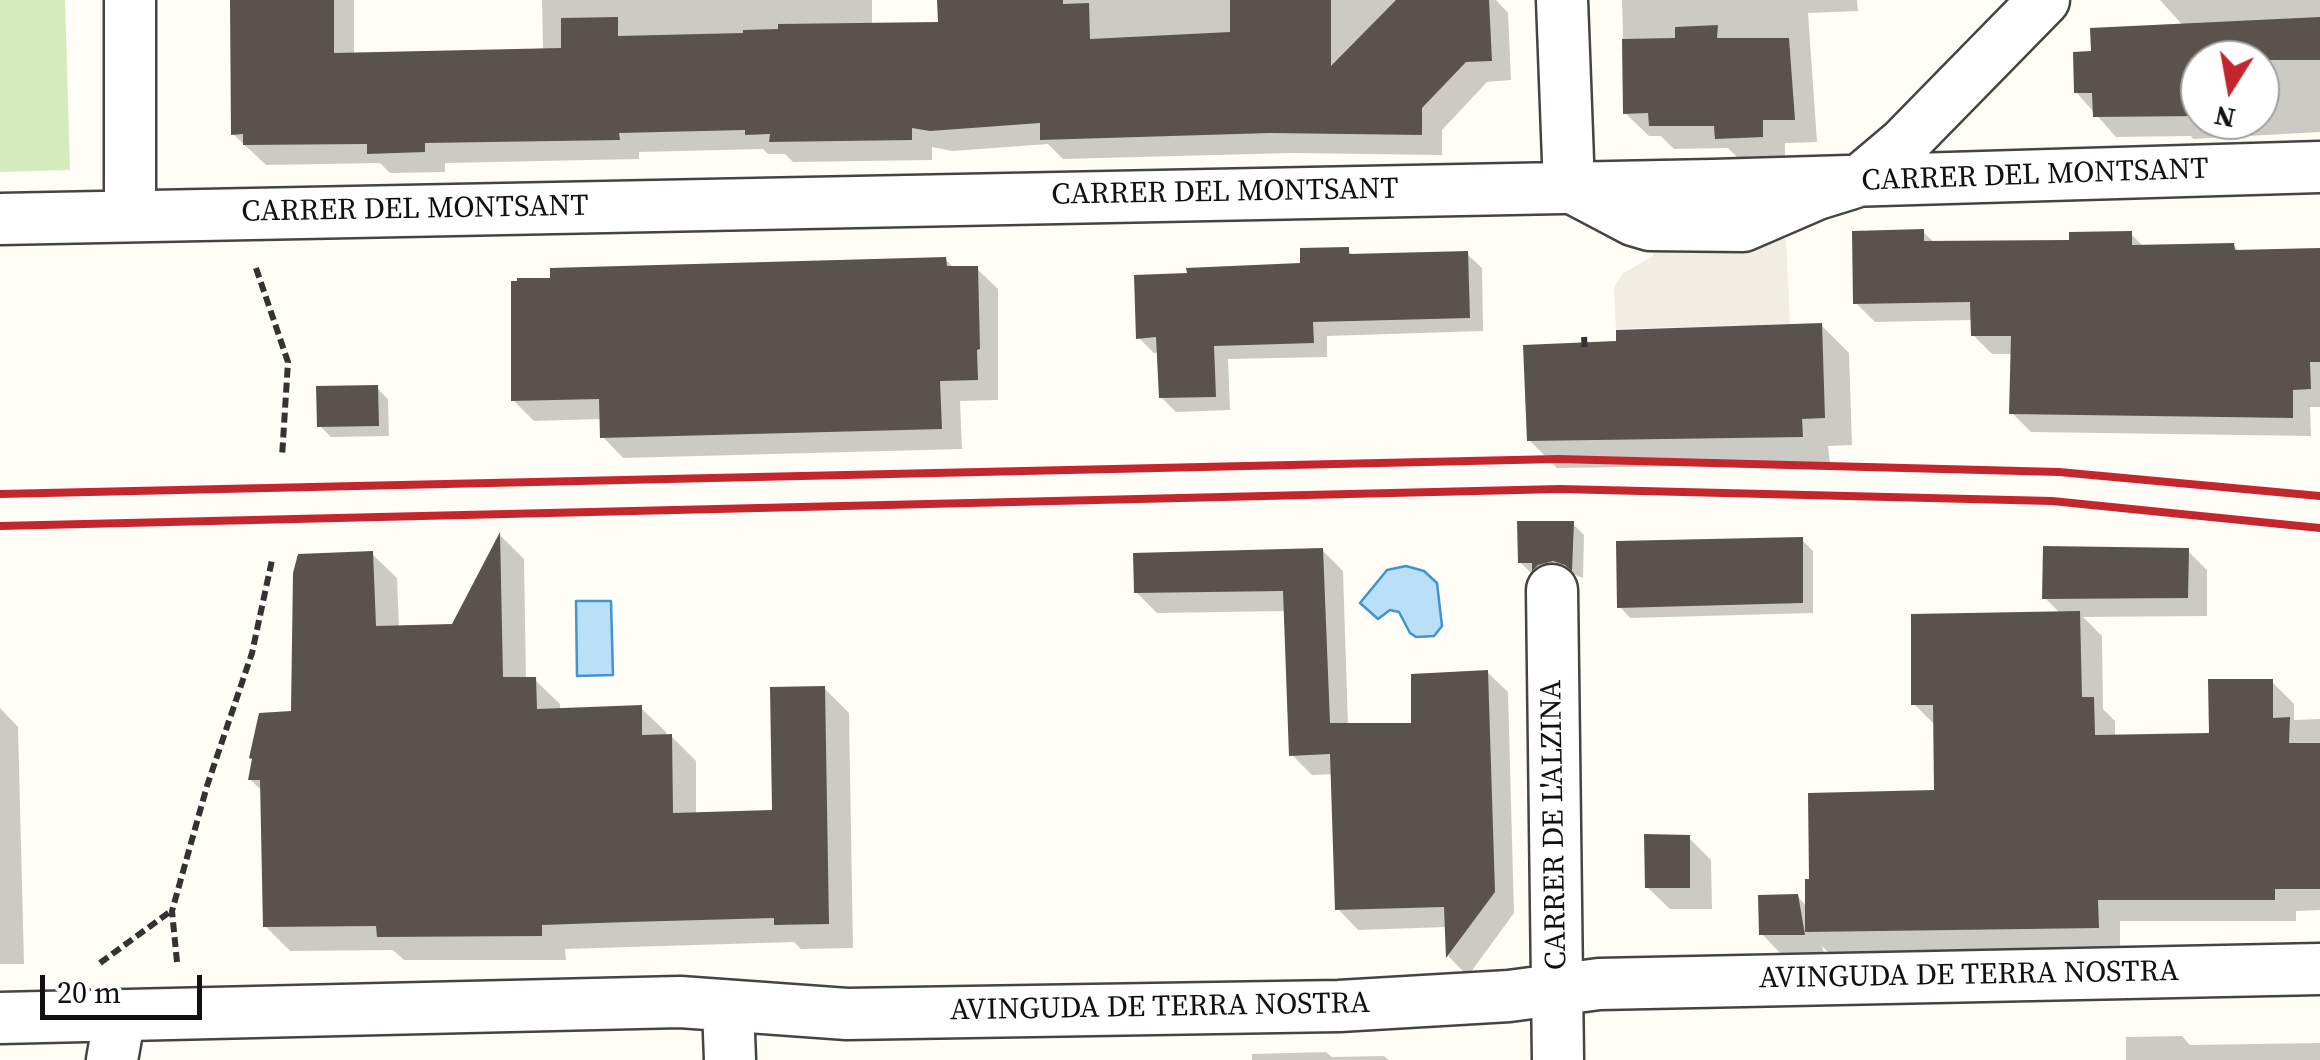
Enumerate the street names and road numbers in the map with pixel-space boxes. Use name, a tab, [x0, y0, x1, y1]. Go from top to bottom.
street label: CARRER DEL MONTSANT	[1861, 152, 2209, 200]
street label: CARRER DEL MONTSANT	[1051, 172, 1399, 214]
street label: CARRER DEL MONTSANT	[241, 189, 589, 231]
street label: CARRER DE L'ALZINA	[1534, 679, 1576, 971]
street label: AVINGUDA DE TERRA NOSTRA	[1759, 954, 2179, 998]
street label: AVINGUDA DE TERRA NOSTRA	[950, 986, 1370, 1030]

